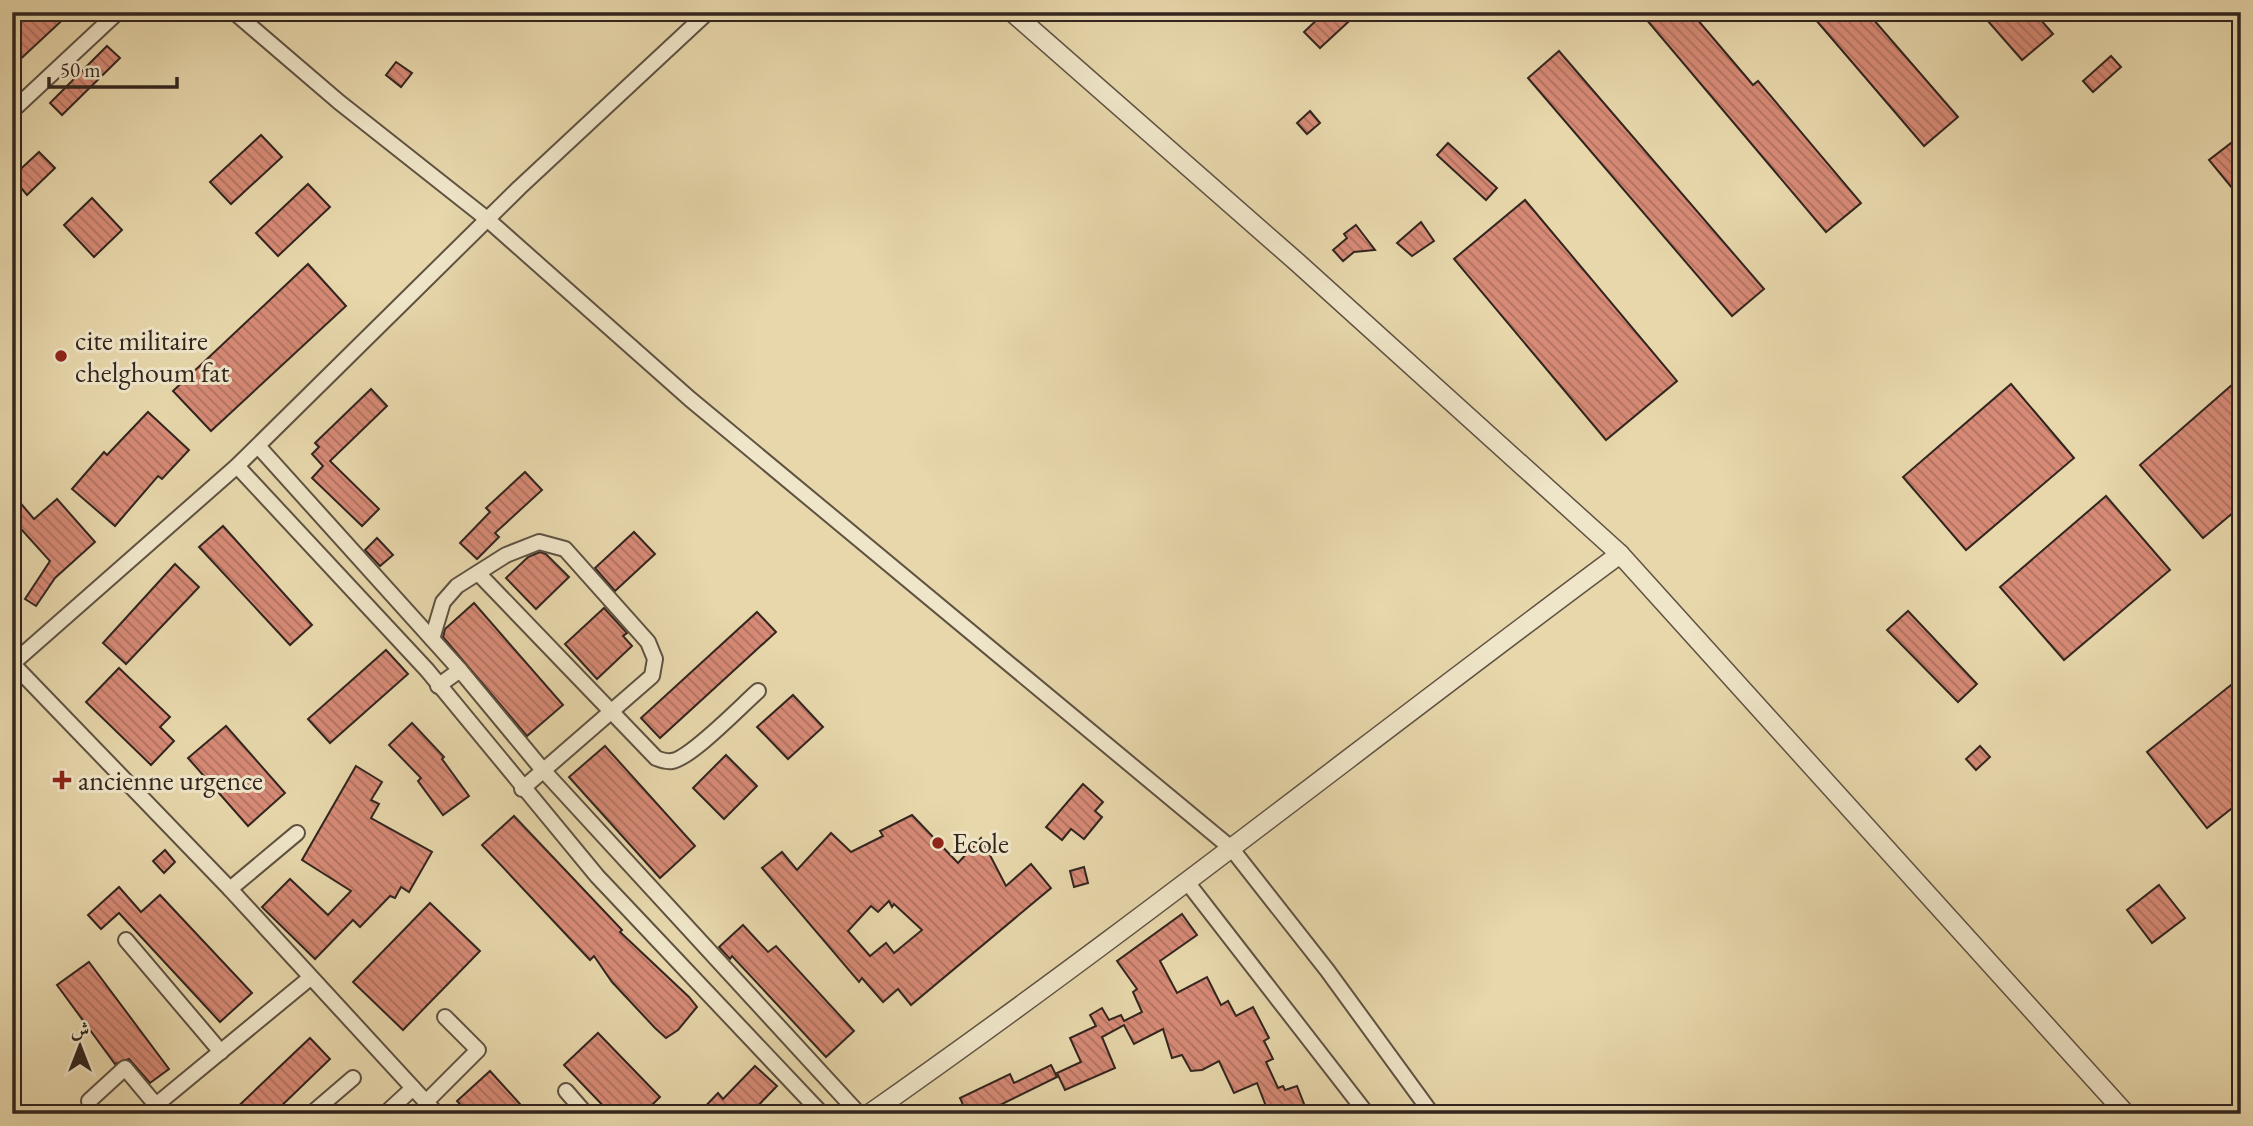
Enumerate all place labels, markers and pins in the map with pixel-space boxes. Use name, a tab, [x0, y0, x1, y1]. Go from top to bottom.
place label: cite militaire chelghoum fat	[75, 322, 229, 390]
marker: cite militaire chelghoum fat	[53, 348, 69, 364]
place label: ancienne urgence	[78, 762, 263, 798]
marker: ancienne urgence	[52, 770, 72, 790]
place label: Ecole	[952, 825, 1009, 861]
marker: Ecole	[930, 835, 946, 851]

